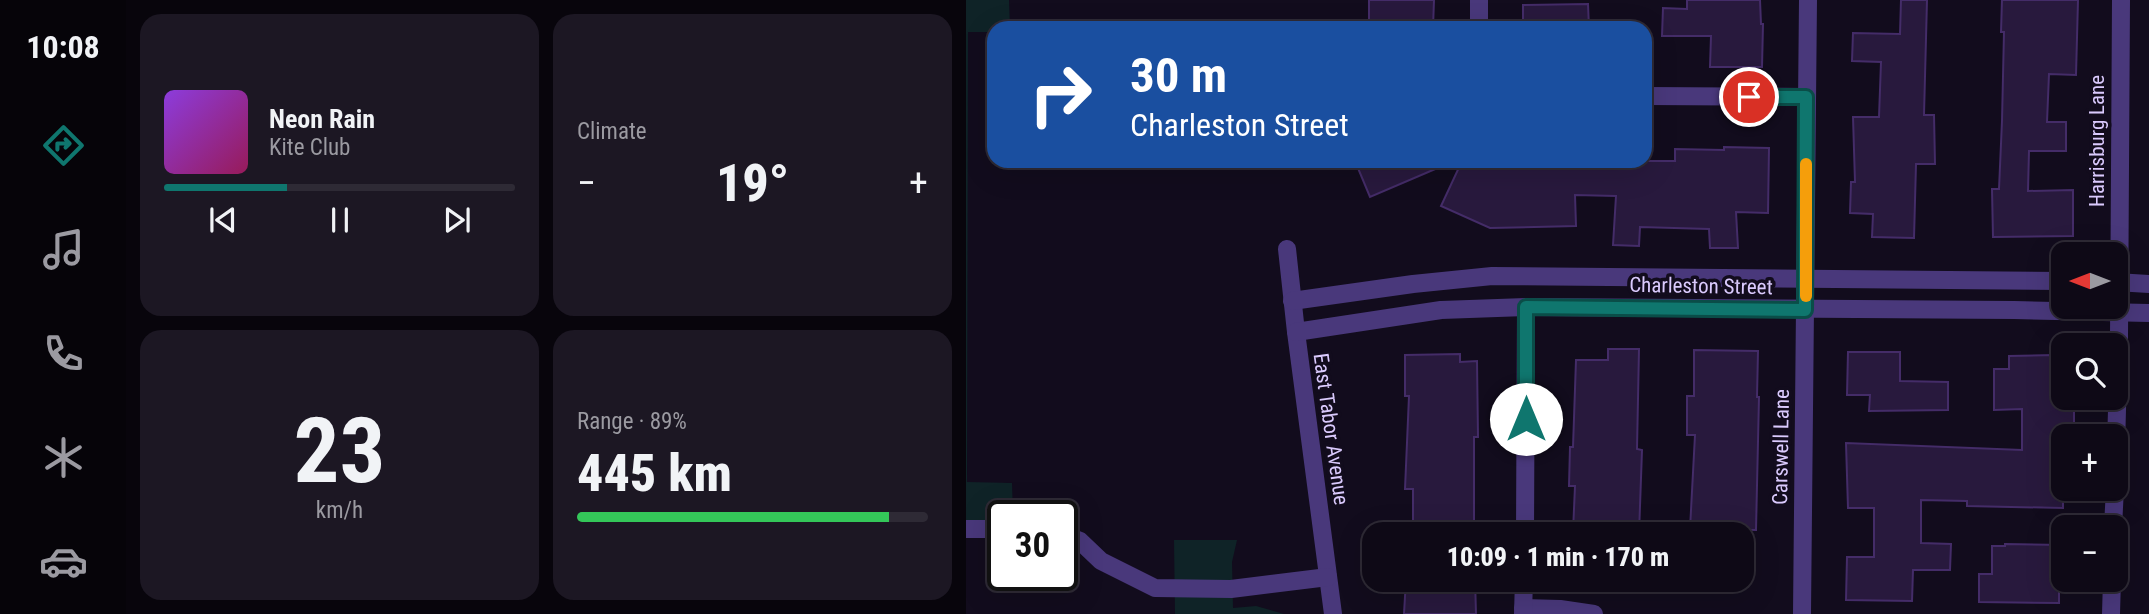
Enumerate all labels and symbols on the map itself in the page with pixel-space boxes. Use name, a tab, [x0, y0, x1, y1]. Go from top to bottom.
pin	[1719, 67, 1779, 127]
street label: Harrisburg Lane	[2085, 75, 2109, 207]
north arrow	[2051, 242, 2128, 318]
street label: Charleston Street	[1629, 273, 1773, 299]
street label: East Tabor Avenue	[1308, 352, 1354, 507]
position arrow	[1489, 382, 1563, 456]
street label: Carswell Lane	[1768, 389, 1794, 505]
speed limit sign: 30	[987, 500, 1078, 591]

